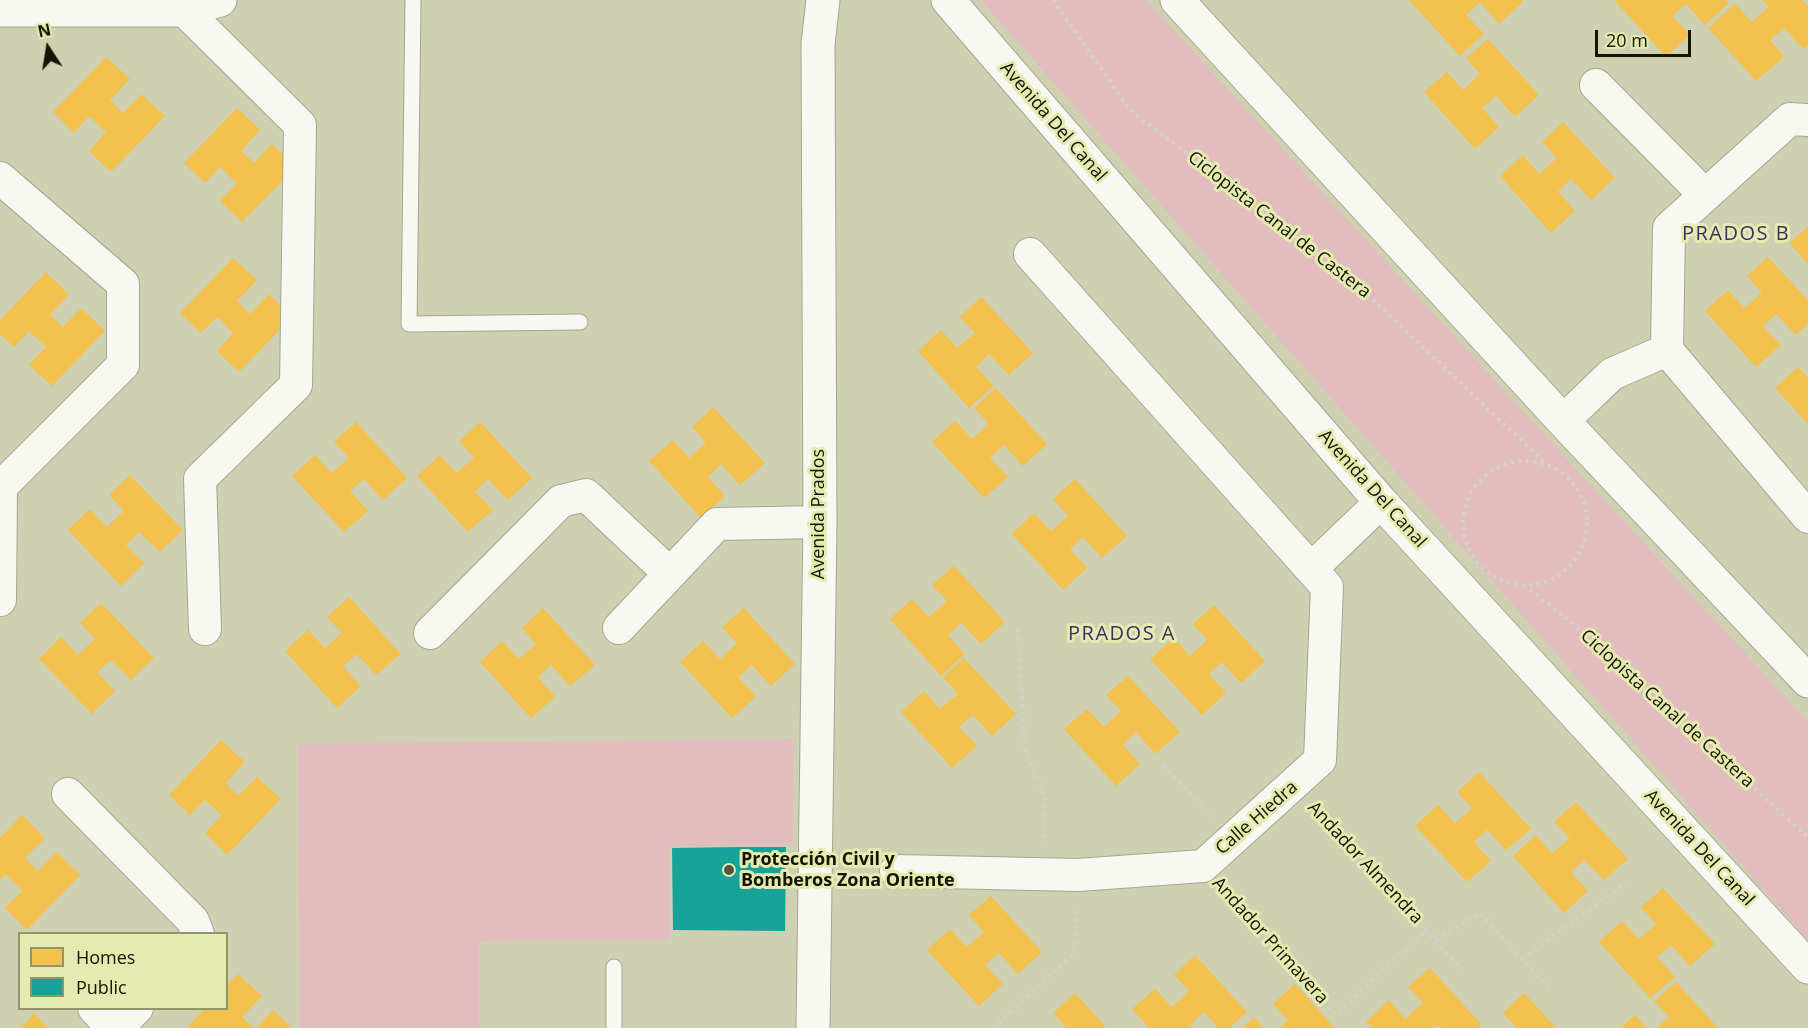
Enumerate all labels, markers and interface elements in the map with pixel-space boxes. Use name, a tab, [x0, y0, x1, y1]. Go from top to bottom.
north arrow	[18, 18, 78, 78]
text: N	[36, 18, 53, 43]
scale bar	[1598, 18, 1694, 56]
text: 20 m	[1606, 28, 1648, 52]
street label: Avenida Del Canal	[995, 58, 1111, 186]
street label: Ciclopista Canal de Castera	[1183, 147, 1375, 303]
district label: PRADOS B	[1682, 222, 1790, 246]
street label: Avenida Del Canal	[1313, 426, 1431, 552]
street label: Avenida Prados	[808, 449, 830, 579]
district label: PRADOS A	[1068, 622, 1176, 646]
street label: Ciclopista Canal de Castera	[1576, 625, 1758, 793]
street label: Calle Hiedra	[1212, 777, 1302, 859]
street label: Avenida Del Canal	[1640, 785, 1758, 911]
street label: Andador Almendra	[1303, 797, 1427, 929]
place label: Protección Civil y Bomberos Zona Oriente	[741, 849, 955, 892]
marker: Protección Civil y Bomberos Zona Oriente	[722, 863, 736, 877]
street label: Andador Primavera	[1207, 873, 1333, 1009]
legend	[18, 932, 228, 1010]
text: Homes	[76, 945, 135, 969]
text: Public	[76, 975, 127, 999]

